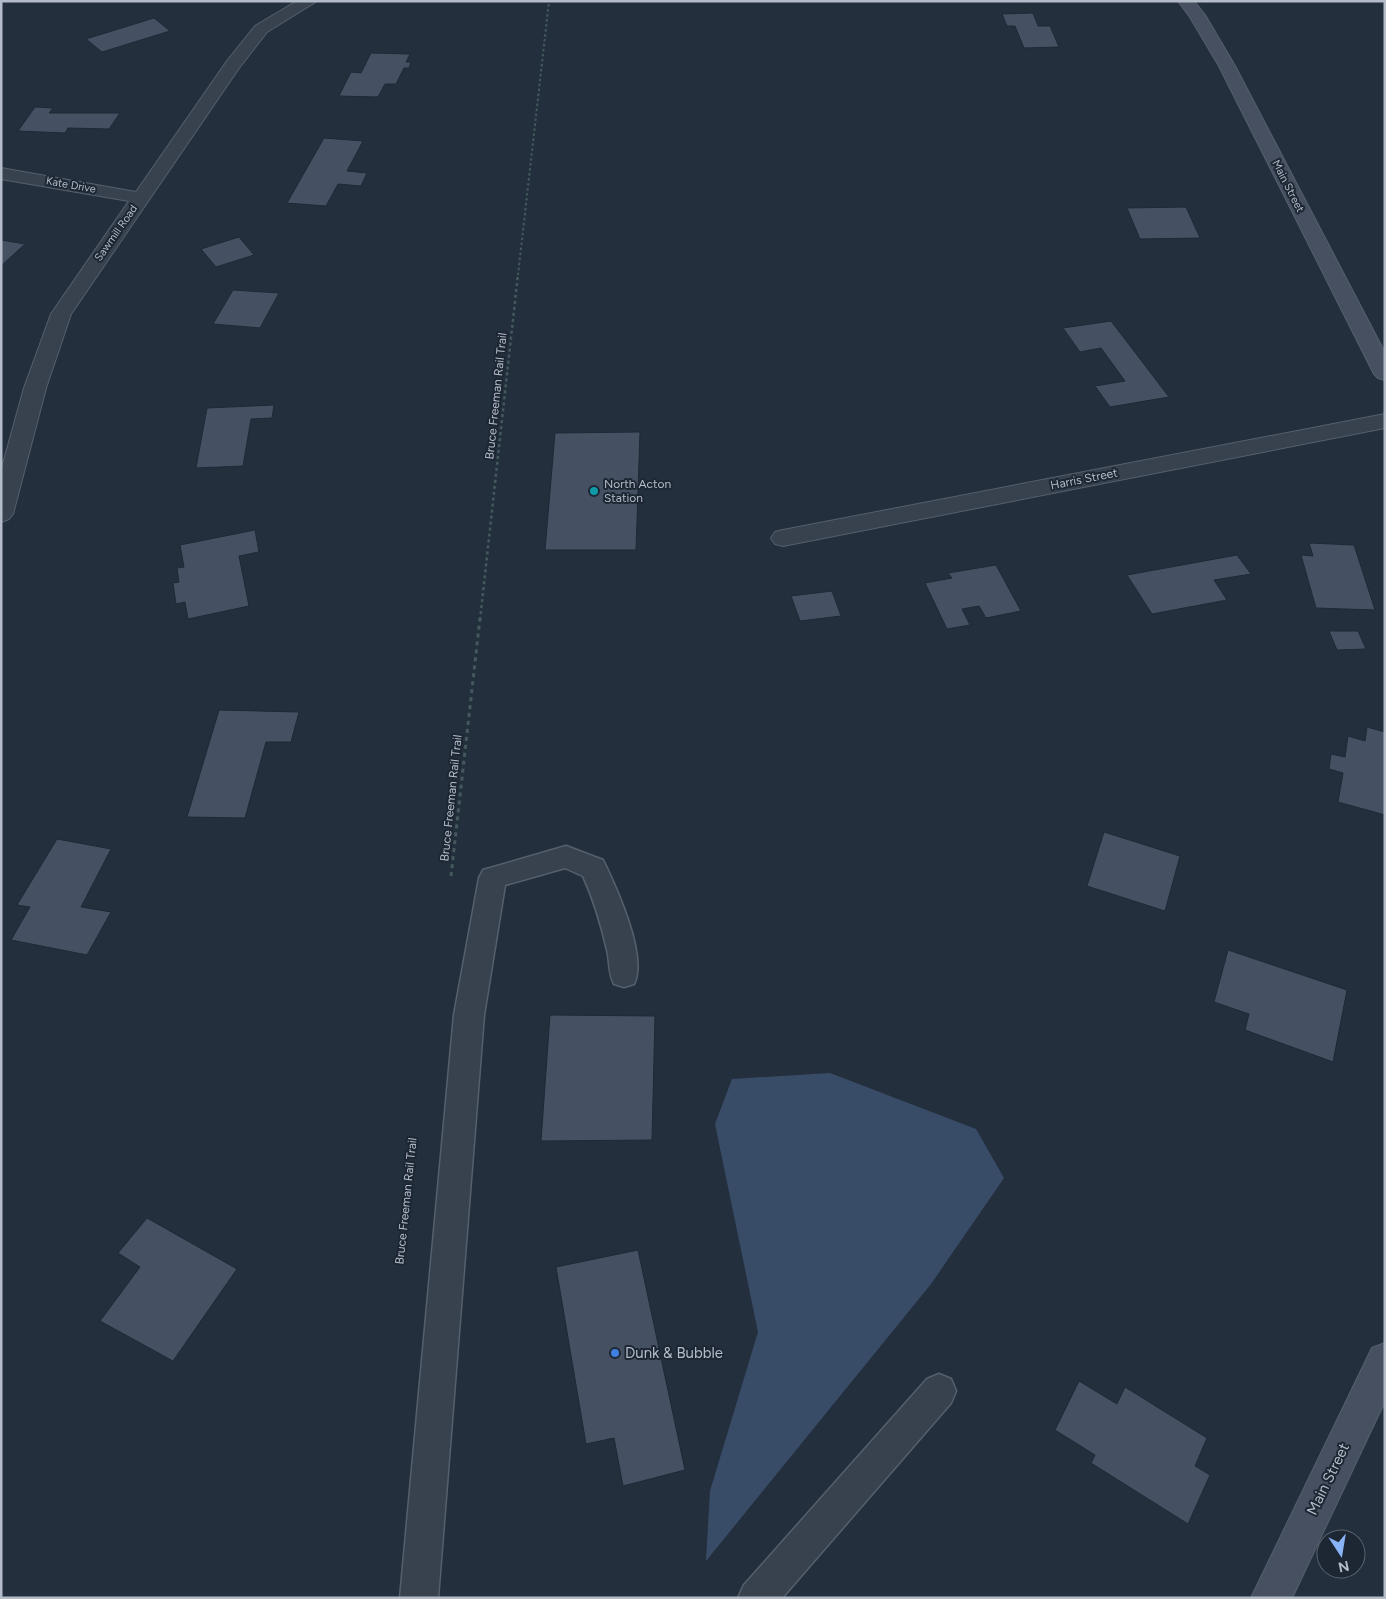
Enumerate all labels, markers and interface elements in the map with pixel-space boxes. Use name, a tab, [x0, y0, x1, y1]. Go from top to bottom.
street label: Main Street	[1269, 158, 1307, 214]
street label: Kate Drive	[45, 174, 97, 196]
street label: Sawmill Road	[92, 202, 140, 264]
street label: Bruce Freeman Rail Trail	[482, 332, 510, 460]
street label: Harris Street	[1049, 466, 1119, 492]
place label: North Acton Station	[604, 477, 672, 505]
marker: North Acton Station	[588, 485, 600, 497]
street label: Bruce Freeman Rail Trail	[437, 734, 465, 862]
street label: Bruce Freeman Rail Trail	[392, 1137, 420, 1265]
place label: Dunk & Bubble	[625, 1344, 723, 1362]
marker: Dunk & Bubble	[609, 1347, 621, 1359]
street label: Main Street	[1303, 1440, 1353, 1518]
north arrow	[1316, 1529, 1366, 1579]
text: N	[1337, 1557, 1351, 1576]

